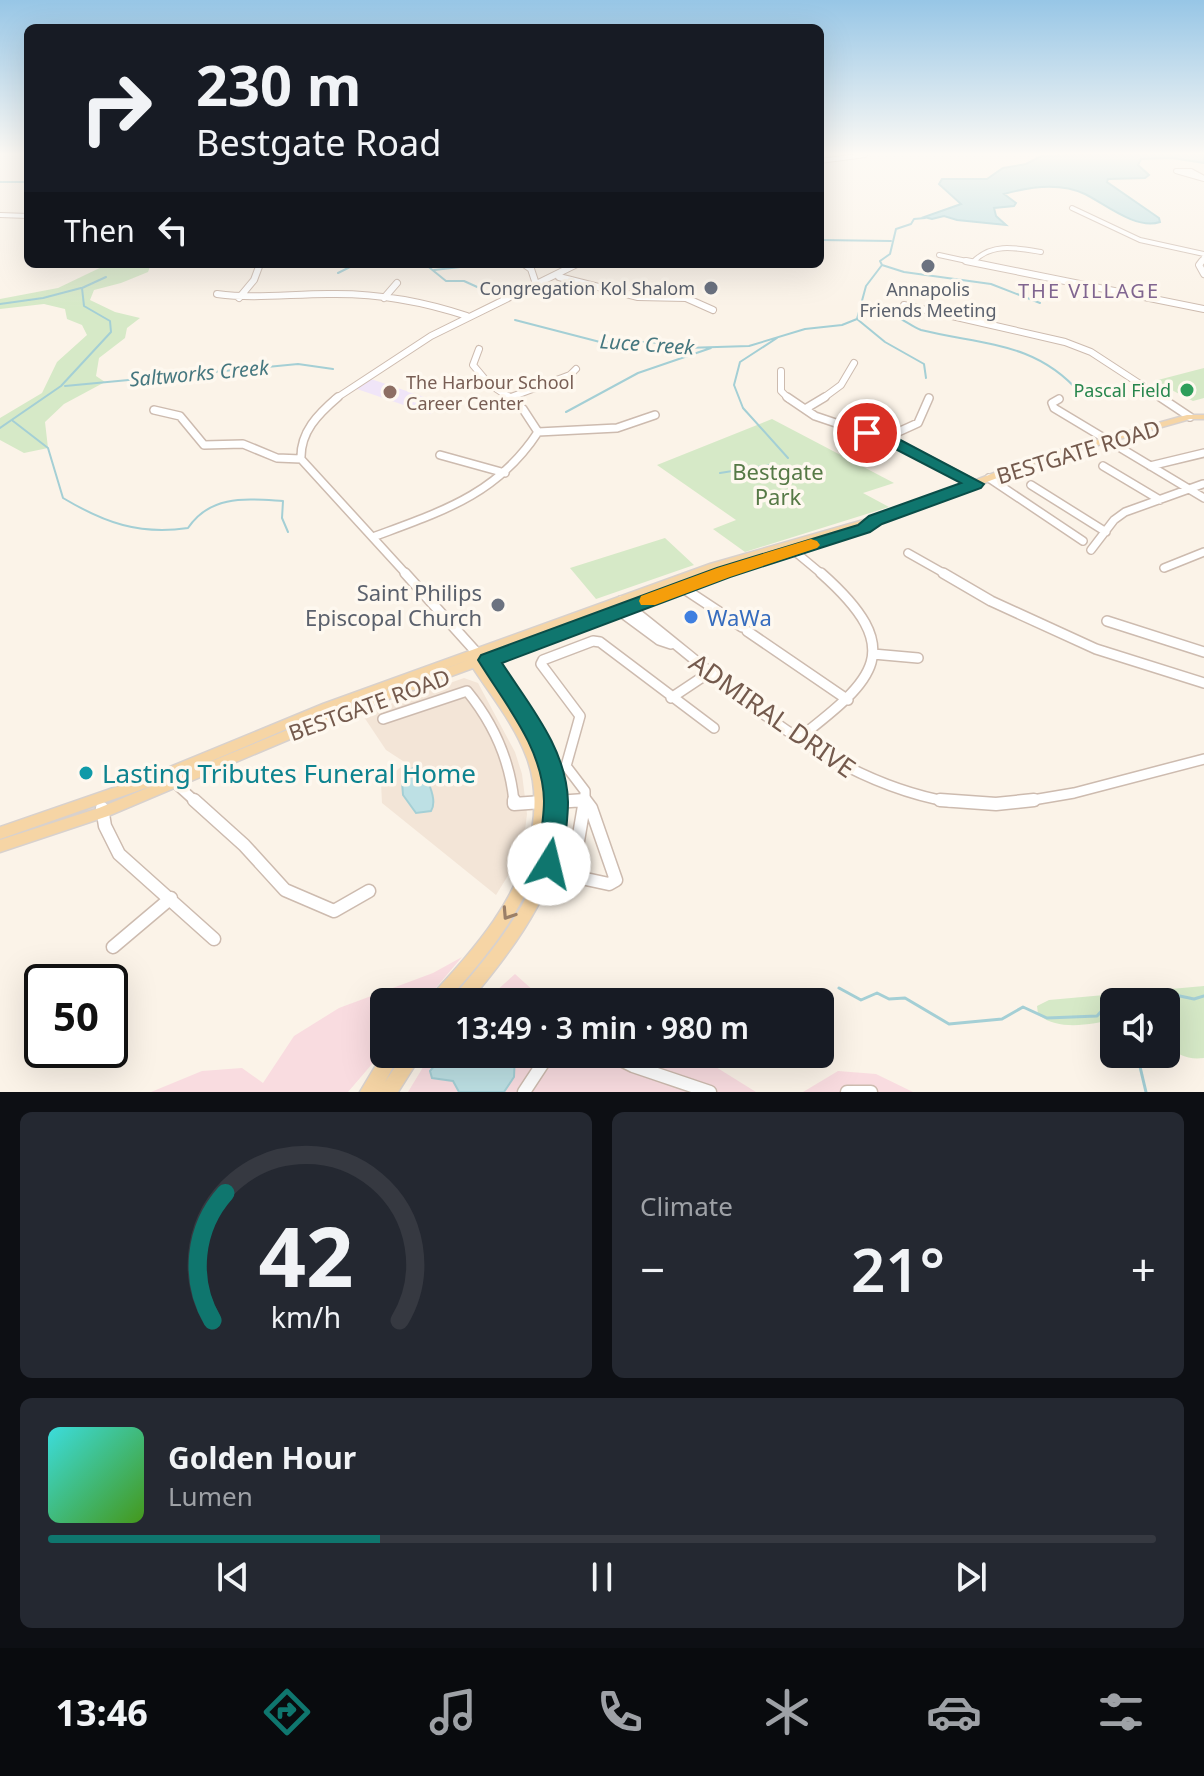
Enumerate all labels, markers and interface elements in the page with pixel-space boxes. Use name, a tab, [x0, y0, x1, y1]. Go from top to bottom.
text: 230 m	[196, 46, 361, 122]
icon: right	[64, 56, 168, 160]
text: Bestgate Road	[196, 118, 441, 167]
icon: left	[151, 208, 195, 252]
text: Then	[64, 210, 135, 251]
marker: Annapolis Friends Meeting	[919, 257, 937, 275]
place label: Congregation Kol Shalom	[479, 276, 695, 300]
place label: Annapolis Friends Meeting	[859, 277, 997, 322]
district label: THE VILLAGE	[1018, 277, 1160, 304]
marker: Congregation Kol Shalom	[702, 279, 720, 297]
water label: Luce Creek	[599, 327, 696, 361]
water label: Saltworks Creek	[128, 353, 271, 393]
place label: The Harbour School Career Center	[406, 370, 574, 415]
place label: Pascal Field	[1073, 378, 1171, 402]
marker: Pascal Field	[1178, 381, 1196, 399]
marker: The Harbour School Career Center	[381, 383, 399, 401]
pin	[833, 399, 901, 467]
icon: arrive	[845, 411, 889, 455]
street label: BESTGATE ROAD	[992, 412, 1164, 490]
park label: Bestgate Park	[732, 456, 824, 511]
place label: Saint Philips Episcopal Church	[305, 577, 482, 632]
marker: Saint Philips Episcopal Church	[489, 596, 507, 614]
place label: WaWa	[707, 602, 772, 632]
marker: WaWa	[682, 608, 700, 626]
street label: ADMIRAL DRIVE	[683, 644, 863, 786]
street label: BESTGATE ROAD	[284, 661, 454, 747]
place label: Lasting Tributes Funeral Home	[102, 755, 476, 791]
marker: Lasting Tributes Funeral Home	[77, 764, 95, 782]
position arrow	[507, 822, 591, 906]
one-way arrow	[503, 905, 518, 920]
speed limit sign: 50	[24, 964, 128, 1068]
map controls	[1100, 988, 1180, 1068]
button: sound	[1100, 988, 1180, 1068]
text: 13:49 · 3 min · 980 m	[455, 1007, 749, 1048]
text: Climate	[640, 1188, 733, 1224]
text: 42	[258, 1198, 354, 1311]
text: 21°	[851, 1228, 945, 1310]
text: −	[640, 1239, 665, 1299]
text: +	[1131, 1239, 1156, 1299]
text: km/h	[271, 1297, 341, 1336]
text: Golden Hour	[168, 1437, 356, 1478]
text: Lumen	[168, 1478, 253, 1514]
icon: previous	[211, 1555, 255, 1599]
icon: pause	[580, 1555, 624, 1599]
icon: next	[949, 1555, 993, 1599]
icon: directions	[259, 1684, 315, 1740]
icon: music	[425, 1684, 481, 1740]
icon: phone	[592, 1684, 648, 1740]
icon: climate	[759, 1684, 815, 1740]
icon: car	[926, 1684, 982, 1740]
icon: filters	[1093, 1684, 1149, 1740]
text: 13:46	[55, 1688, 148, 1737]

